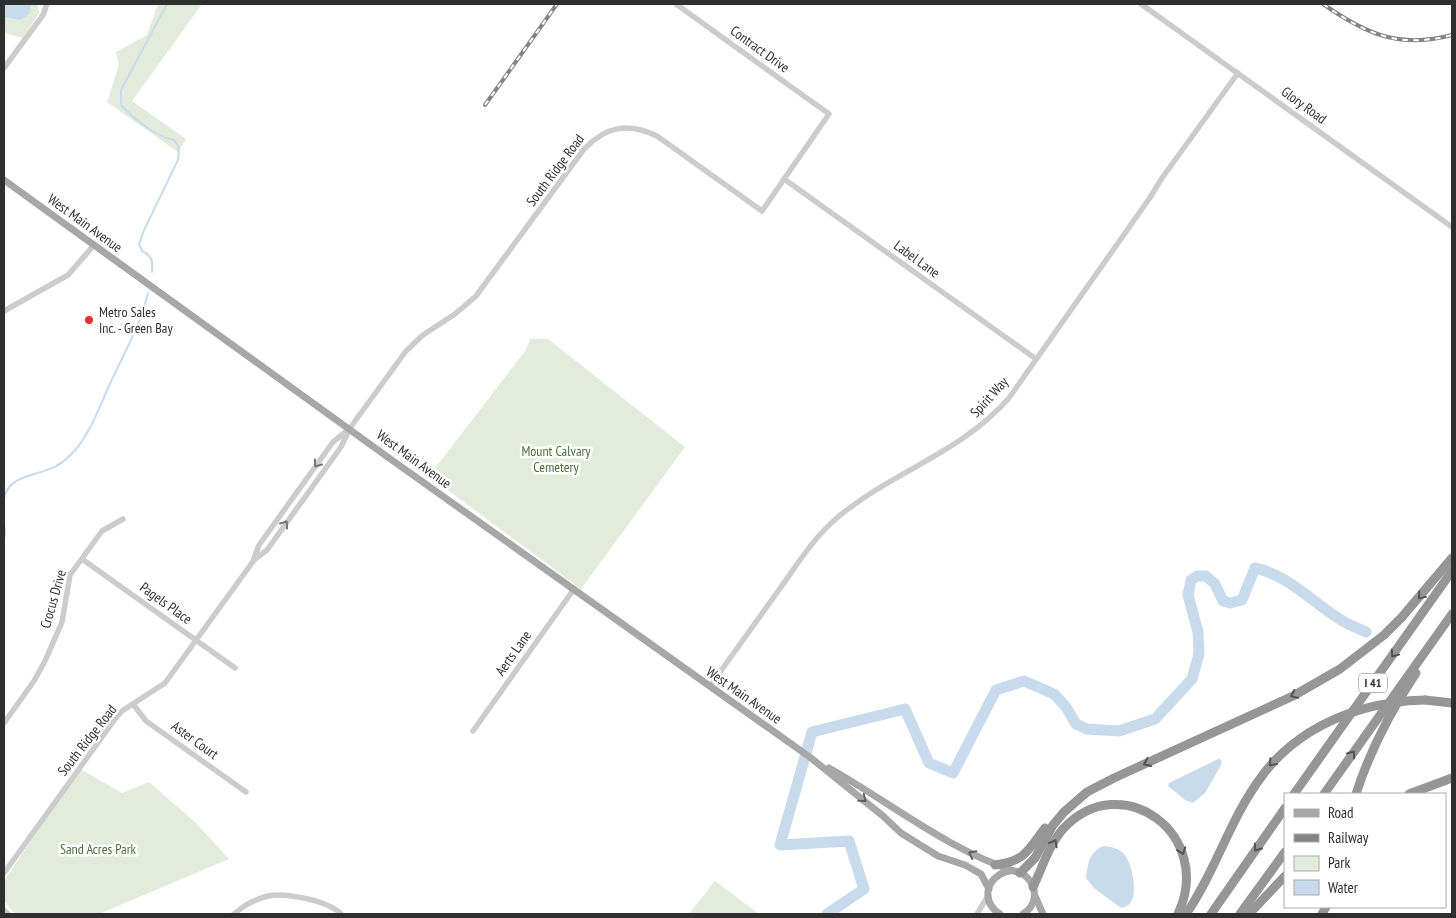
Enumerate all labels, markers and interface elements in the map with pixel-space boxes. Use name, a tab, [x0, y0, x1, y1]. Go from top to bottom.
street label: Contract Drive	[727, 22, 793, 77]
street label: Glory Road	[1278, 83, 1330, 127]
street label: South Ridge Road	[522, 130, 588, 210]
street label: West Main Avenue	[44, 190, 126, 256]
street label: Label Lane	[890, 236, 944, 282]
place label: Metro Sales Inc. - Green Bay	[99, 303, 173, 337]
marker: Metro Sales Inc. - Green Bay	[83, 314, 95, 326]
street label: Spirit Way	[966, 372, 1012, 421]
street label: West Main Avenue	[373, 426, 455, 492]
park label: Mount Calvary Cemetery	[521, 442, 591, 476]
one-way arrow	[314, 458, 323, 468]
one-way arrow	[279, 520, 288, 530]
street label: Crocus Drive	[36, 567, 70, 630]
street label: Pagels Place	[136, 578, 196, 628]
one-way arrow	[1419, 590, 1427, 599]
street label: Aerts Lane	[491, 627, 535, 679]
one-way arrow	[1391, 648, 1400, 658]
street label: West Main Avenue	[703, 662, 785, 728]
road number: I 41	[1359, 674, 1387, 692]
one-way arrow	[1290, 689, 1299, 699]
street label: South Ridge Road	[54, 701, 120, 779]
street label: Aster Court	[168, 717, 222, 763]
one-way arrow	[1346, 750, 1355, 760]
one-way arrow	[1143, 757, 1152, 767]
one-way arrow	[1269, 758, 1278, 767]
legend	[1284, 793, 1446, 908]
one-way arrow	[857, 794, 866, 803]
text: Road	[1328, 803, 1354, 822]
text: Railway	[1328, 828, 1369, 847]
one-way arrow	[1048, 839, 1058, 848]
park label: Sand Acres Park	[60, 840, 137, 858]
one-way arrow	[1254, 842, 1263, 852]
one-way arrow	[1176, 846, 1186, 855]
one-way arrow	[968, 850, 977, 860]
text: Park	[1328, 853, 1350, 872]
text: Water	[1328, 878, 1359, 897]

